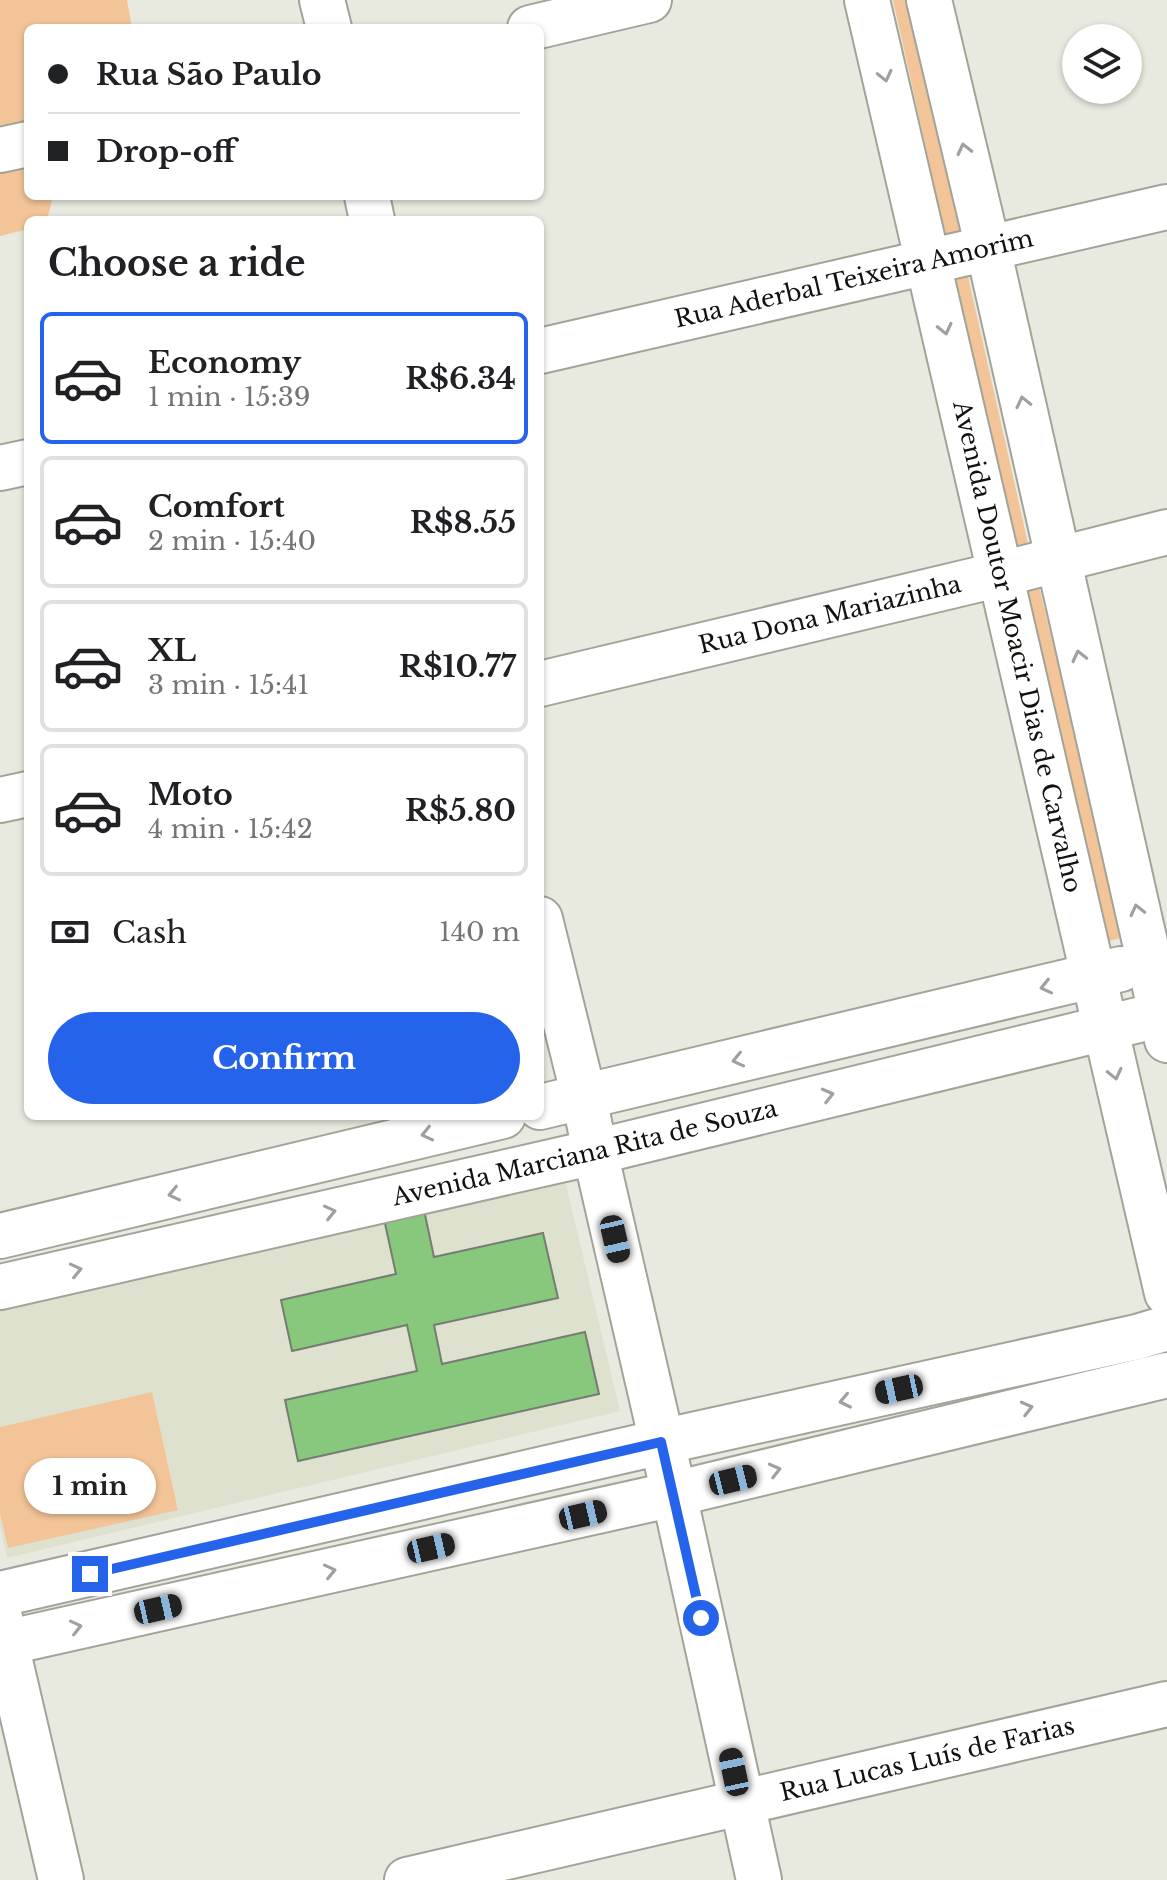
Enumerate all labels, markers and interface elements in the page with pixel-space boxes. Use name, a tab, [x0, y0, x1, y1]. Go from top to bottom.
map controls	[1062, 24, 1142, 104]
button: layers	[1062, 24, 1142, 104]
text: Rua São Paulo	[96, 56, 322, 93]
one-way arrow	[876, 68, 893, 82]
text: Drop-off	[96, 133, 236, 170]
one-way arrow	[957, 143, 974, 156]
street label: Rua Aderbal Teixeira Amorim	[672, 223, 1036, 334]
text: Choose a ride	[48, 241, 305, 286]
one-way arrow	[936, 322, 953, 335]
icon: car	[52, 342, 124, 414]
text: Economy	[148, 344, 301, 381]
text: R$6.34	[405, 360, 516, 397]
text: 1 min · 15:39	[148, 381, 311, 413]
one-way arrow	[1015, 396, 1032, 410]
street label: Avenida Doutor Moacir Dias de Carvalho	[947, 397, 1088, 895]
icon: car	[52, 486, 124, 558]
text: Comfort	[148, 488, 285, 525]
text: R$8.55	[410, 504, 516, 541]
text: 2 min · 15:40	[148, 525, 316, 557]
street label: Rua Dona Mariazinha	[696, 569, 964, 660]
icon: car	[52, 630, 124, 702]
text: XL	[148, 632, 196, 669]
text: R$10.77	[399, 648, 516, 685]
one-way arrow	[1072, 650, 1089, 663]
text: 3 min · 15:41	[148, 669, 309, 701]
icon: car	[52, 774, 124, 846]
text: Moto	[148, 776, 233, 813]
text: R$5.80	[405, 792, 516, 829]
text: 4 min · 15:42	[148, 813, 313, 845]
one-way arrow	[1129, 903, 1146, 917]
icon: cash	[48, 910, 92, 954]
text: Cash	[112, 914, 187, 951]
text: 140 m	[439, 916, 520, 948]
one-way arrow	[1039, 978, 1053, 995]
button: Confirm	[48, 1012, 520, 1104]
one-way arrow	[732, 1051, 746, 1068]
one-way arrow	[1106, 1066, 1123, 1080]
one-way arrow	[821, 1088, 834, 1105]
street label: Avenida Marciana Rita de Souza	[389, 1093, 781, 1212]
one-way arrow	[421, 1125, 434, 1142]
one-way arrow	[168, 1185, 181, 1202]
one-way arrow	[322, 1205, 336, 1222]
car	[598, 1213, 632, 1265]
one-way arrow	[69, 1262, 82, 1279]
car	[873, 1372, 925, 1406]
one-way arrow	[839, 1392, 853, 1409]
one-way arrow	[1020, 1400, 1034, 1417]
callout: 1 min	[24, 1458, 156, 1514]
one-way arrow	[767, 1462, 781, 1479]
car	[707, 1463, 759, 1497]
text: 1 min	[52, 1470, 128, 1502]
car	[557, 1498, 609, 1532]
car	[405, 1531, 457, 1565]
route end	[72, 1556, 108, 1592]
one-way arrow	[323, 1563, 336, 1580]
car	[132, 1592, 184, 1626]
route start	[683, 1600, 719, 1636]
one-way arrow	[69, 1619, 82, 1636]
street label: Rua Lucas Luís de Farias	[777, 1711, 1077, 1807]
car	[717, 1746, 751, 1798]

